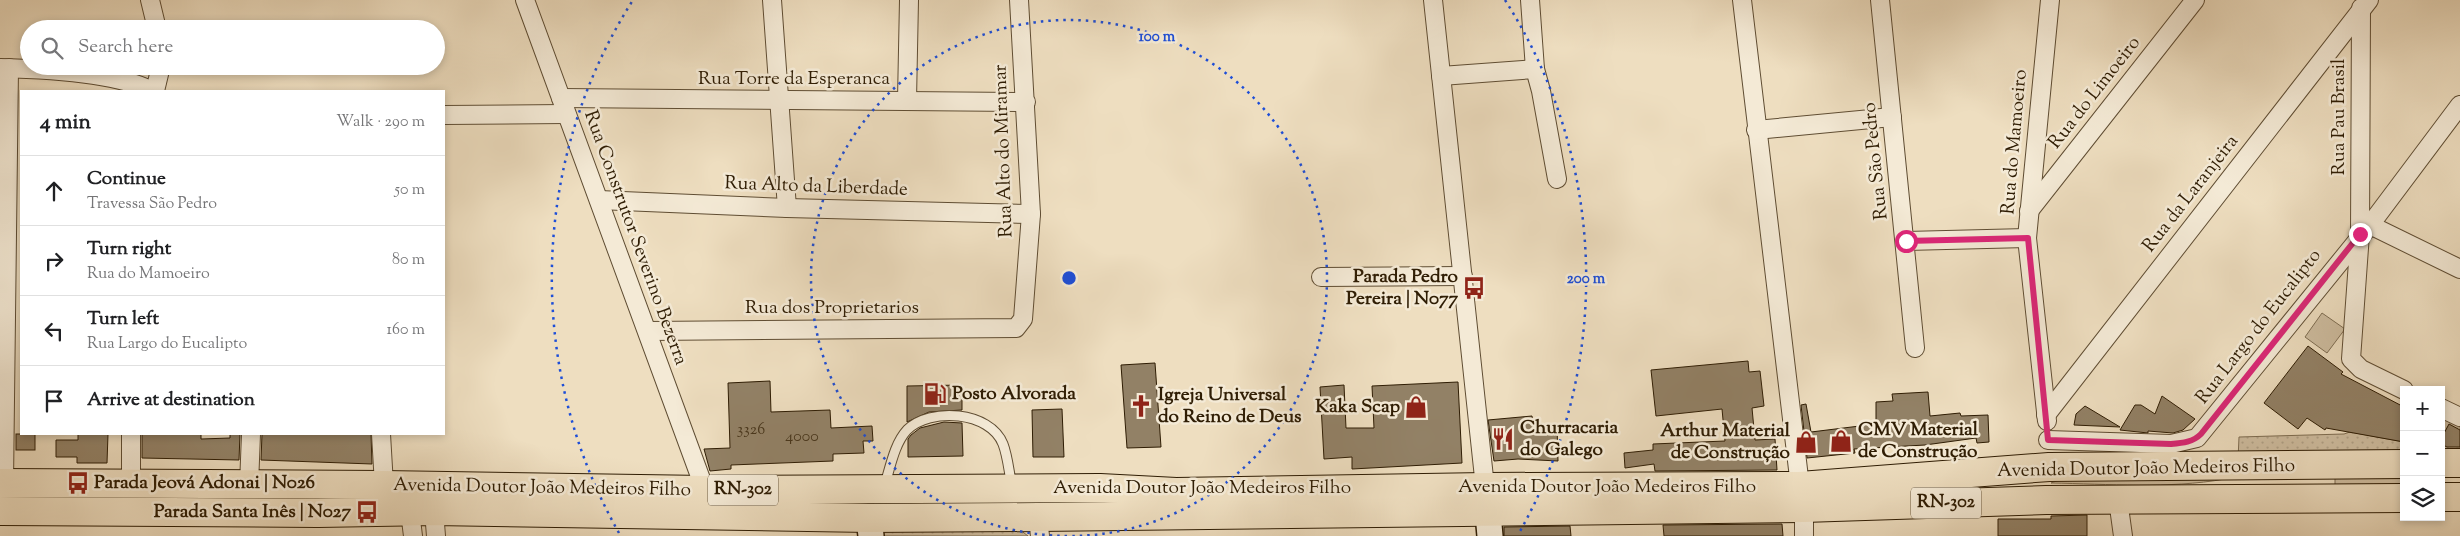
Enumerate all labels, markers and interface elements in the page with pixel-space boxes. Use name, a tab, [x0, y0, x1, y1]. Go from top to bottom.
search box	[20, 20, 445, 75]
text: 100 m	[1139, 27, 1176, 48]
street label: Rua do Limoeiro	[2042, 31, 2148, 155]
icon: search	[38, 34, 66, 62]
text: Search here	[78, 34, 173, 61]
street label: Rua Pau Brasil	[2326, 59, 2353, 175]
street label: Rua Alto do Miramar	[987, 64, 1021, 238]
street label: Rua Torre da Esperanca	[698, 66, 890, 93]
street label: Rua do Mamoeiro	[1995, 68, 2035, 216]
street label: Rua São Pedro	[1856, 101, 1896, 221]
street label: Rua Construtor Severino Bezerra	[576, 107, 694, 369]
text: 4 min	[40, 108, 91, 138]
text: Walk · 290 m	[336, 111, 425, 134]
street label: Rua da Laranjeira	[2137, 129, 2246, 258]
text: Continue	[87, 166, 166, 193]
street label: Rua Alto da Liberdade	[724, 170, 908, 204]
icon: ahead	[40, 177, 68, 205]
text: 50 m	[394, 179, 425, 202]
text: Travessa São Pedro	[87, 193, 217, 216]
route end	[2349, 223, 2372, 246]
route start	[1895, 230, 1918, 253]
text: Turn right	[87, 236, 171, 263]
street label: Rua Largo do Eucalipto	[2190, 244, 2328, 410]
icon: right	[40, 247, 68, 275]
text: 80 m	[392, 249, 425, 272]
text: Rua do Mamoeiro	[87, 263, 210, 286]
place label: Parada Pedro Pereira | N077	[1346, 264, 1459, 313]
centre of rings	[1060, 269, 1078, 287]
text: 200 m	[1567, 269, 1606, 290]
bus stop icon: Parada Pedro Pereira | N077	[1461, 275, 1487, 301]
street label: Rua dos Proprietarios	[745, 295, 919, 322]
text: Turn left	[87, 306, 159, 333]
icon: left	[40, 317, 68, 345]
text: 160 m	[387, 319, 425, 342]
text: Rua Largo do Eucalipto	[87, 333, 247, 356]
fuel station icon: Posto Alvorada	[922, 381, 948, 407]
place label: Posto Alvorada	[952, 381, 1076, 408]
place label: Igreja Universal do Reino de Deus	[1158, 382, 1302, 431]
map controls	[2400, 386, 2445, 521]
button: +	[2400, 386, 2445, 431]
icon: arrive	[40, 387, 68, 415]
text: Arrive at destination	[87, 387, 255, 414]
church icon: Igreja Universal do Reino de Deus	[1128, 393, 1154, 419]
place label: Kaka Scap	[1315, 394, 1400, 421]
shop icon: Kaka Scap	[1403, 394, 1429, 420]
place label: Churracaria do Galego	[1520, 415, 1619, 464]
place label: CMV Material de Construção	[1858, 417, 1979, 466]
place label: Arthur Material de Construção	[1660, 418, 1791, 467]
house number: 3326	[737, 419, 765, 442]
house number: 4000	[785, 426, 819, 449]
restaurant icon: Churracaria do Galego	[1490, 426, 1516, 452]
shop icon: CMV Material de Construção	[1828, 428, 1854, 454]
shop icon: Arthur Material de Construção	[1793, 429, 1819, 455]
button: −	[2400, 431, 2445, 476]
street label: Avenida Doutor João Medeiros Filho	[1997, 453, 2295, 485]
bus stop icon: Parada Jeová Adonai | N026	[65, 470, 91, 496]
place label: Parada Jeová Adonai | N026	[94, 470, 315, 497]
street label: Avenida Doutor João Medeiros Filho	[393, 472, 691, 504]
road number: RN-302	[708, 474, 778, 506]
street label: Avenida Doutor João Medeiros Filho	[1458, 474, 1756, 501]
street label: Avenida Doutor João Medeiros Filho	[1053, 475, 1351, 502]
button: layers	[2400, 476, 2445, 521]
road number: RN-302	[1911, 488, 1981, 518]
place label: Parada Santa Inês | N027	[154, 499, 351, 526]
bus stop icon: Parada Santa Inês | N027	[354, 499, 380, 525]

